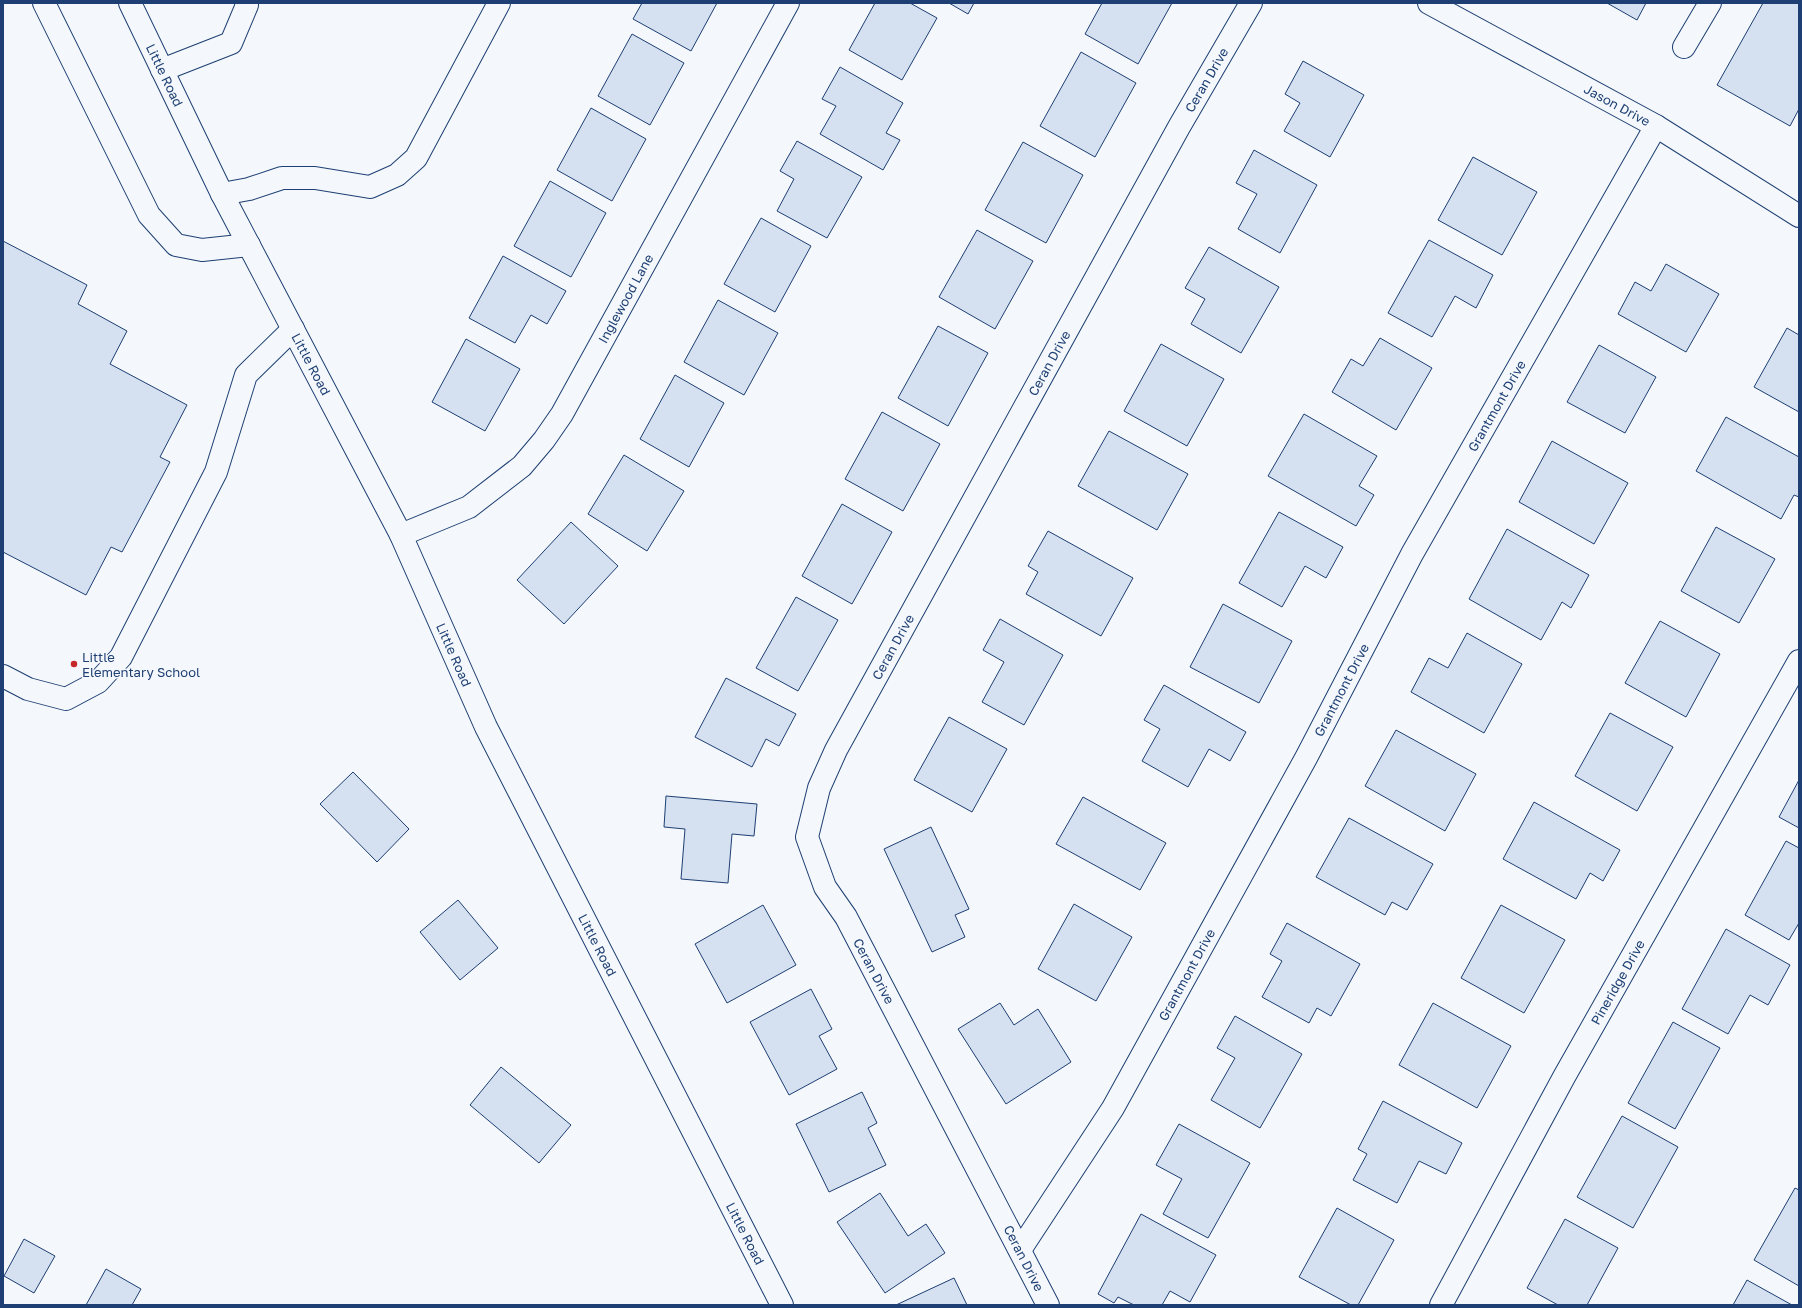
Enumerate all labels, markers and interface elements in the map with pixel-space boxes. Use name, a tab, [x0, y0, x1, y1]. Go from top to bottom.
street label: Little Road	[143, 41, 187, 109]
street label: Ceran Drive	[1181, 45, 1231, 115]
street label: Jason Drive	[1581, 81, 1653, 129]
street label: Inglewood Lane	[595, 251, 656, 346]
street label: Ceran Drive	[1025, 328, 1073, 399]
street label: Little Road	[288, 330, 334, 398]
street label: Grantmont Drive	[1464, 357, 1529, 454]
street label: Ceran Drive	[868, 611, 917, 682]
street label: Little Road	[433, 620, 475, 689]
street label: Grantmont Drive	[1311, 641, 1372, 739]
place label: Little Elementary School	[82, 649, 200, 680]
marker: Little Elementary School	[69, 659, 79, 669]
street label: Little Road	[575, 911, 620, 979]
street label: Grantmont Drive	[1155, 926, 1218, 1023]
street label: Ceran Drive	[850, 935, 898, 1007]
street label: Pineridge Drive	[1587, 937, 1648, 1028]
street label: Little Road	[723, 1199, 768, 1267]
street label: Ceran Drive	[1000, 1222, 1048, 1294]

